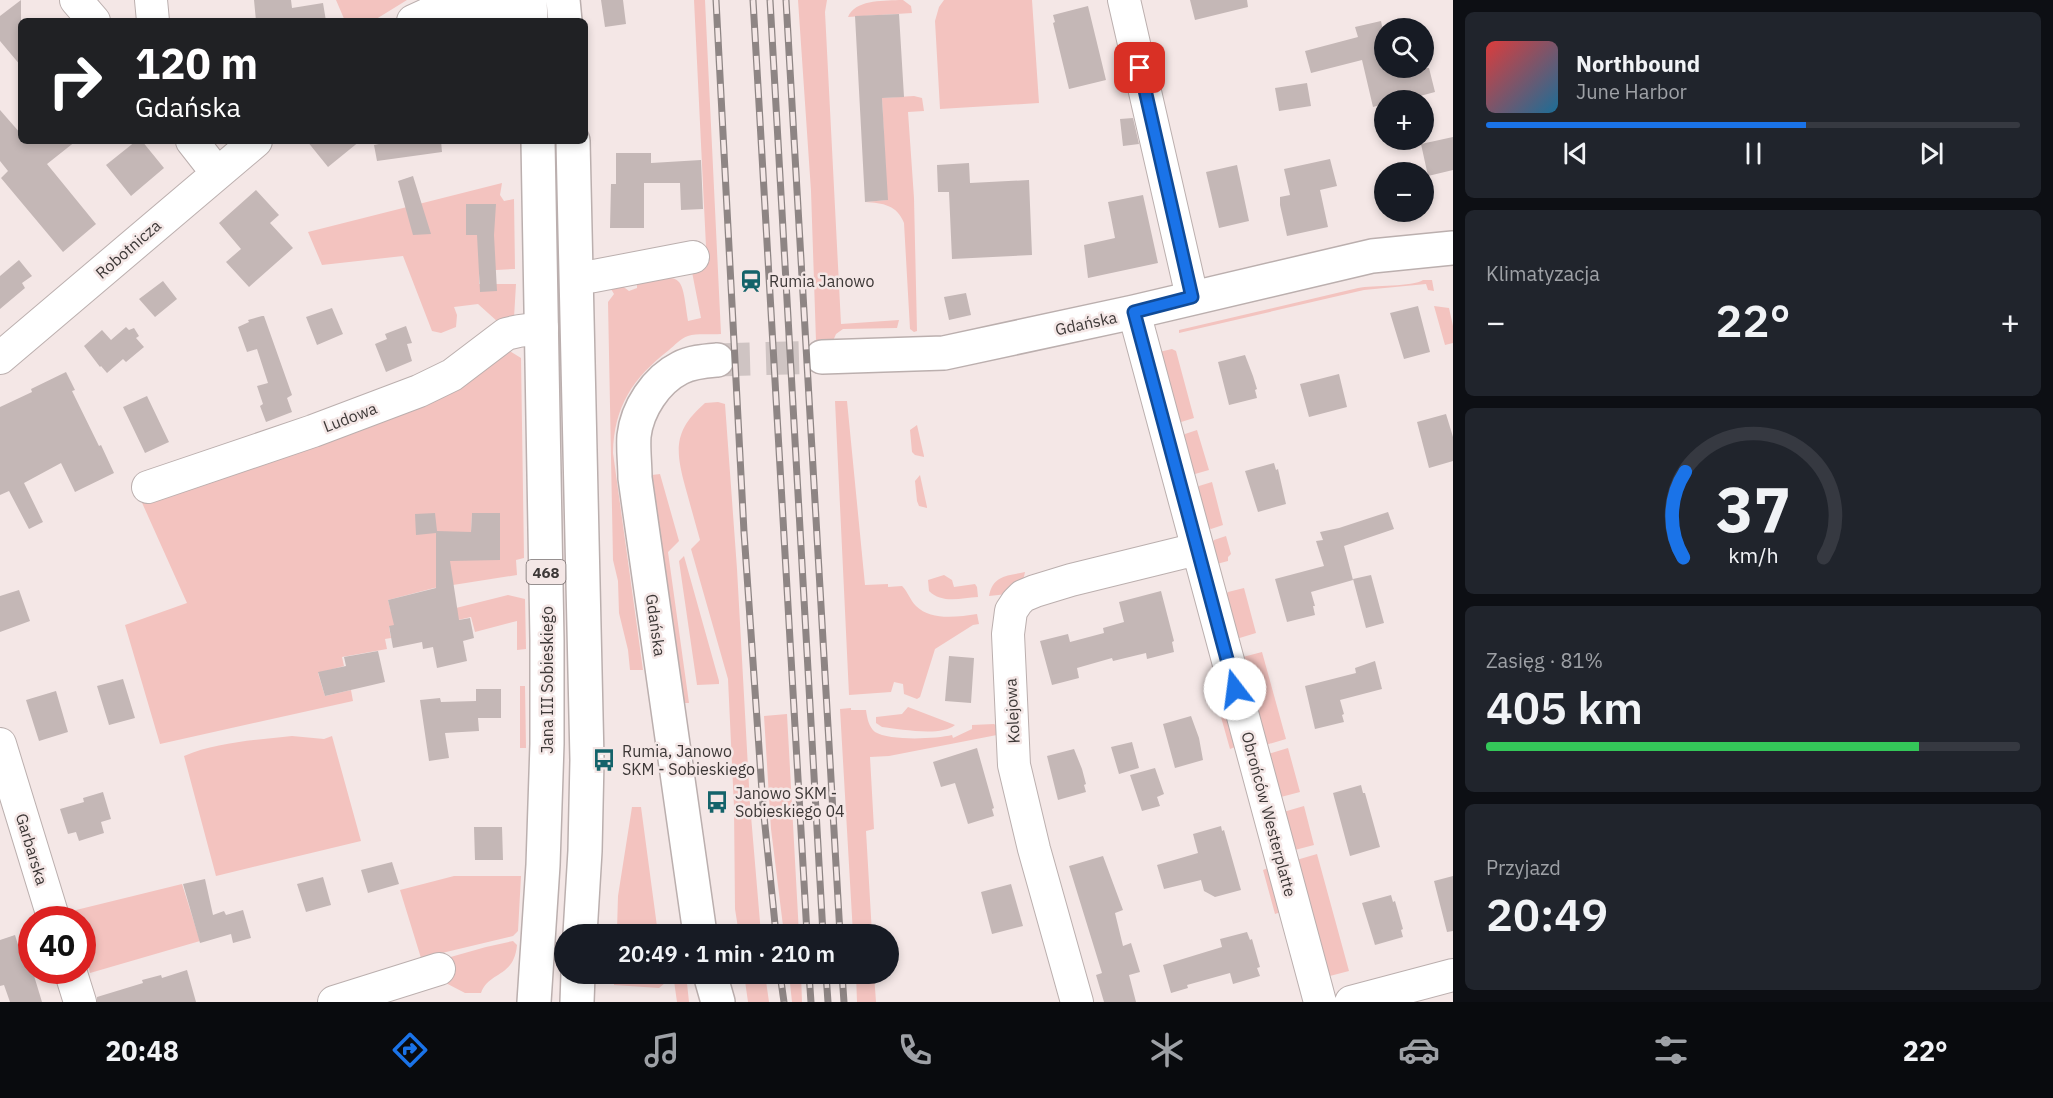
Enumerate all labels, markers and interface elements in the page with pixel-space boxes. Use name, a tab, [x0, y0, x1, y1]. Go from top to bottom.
map controls	[1374, 18, 1434, 222]
button: search	[1374, 18, 1434, 78]
text: 120 m	[135, 36, 258, 91]
icon: right	[36, 42, 114, 120]
pin	[1114, 42, 1165, 93]
text: Northbound	[1576, 49, 1700, 78]
icon: arrive	[1123, 51, 1156, 84]
text: June Harbor	[1576, 78, 1687, 105]
text: Gdańska	[135, 89, 241, 124]
button: +	[1374, 90, 1434, 150]
icon: previous	[1559, 137, 1592, 170]
icon: pause	[1737, 137, 1770, 170]
icon: next	[1915, 137, 1948, 170]
button: −	[1374, 162, 1434, 222]
street label: Robotnicza	[91, 215, 165, 283]
text: Klimatyzacja	[1486, 260, 1600, 287]
station icon: Rumia Janowo	[738, 268, 764, 294]
place label: Rumia Janowo	[769, 271, 874, 291]
text: 22°	[1715, 291, 1791, 349]
text: −	[1486, 300, 1506, 343]
text: +	[2000, 300, 2020, 343]
street label: Gdańska	[1053, 307, 1119, 339]
street label: Ludowa	[320, 398, 380, 436]
text: 37	[1716, 468, 1790, 549]
text: km/h	[1728, 541, 1778, 569]
road number: 468	[526, 560, 566, 584]
street label: Gdańska	[642, 593, 670, 658]
street label: Jana III Sobieskiego	[537, 606, 557, 754]
text: Zasięg · 81%	[1486, 647, 1603, 674]
position arrow	[1203, 657, 1267, 721]
street label: Kolejowa	[1000, 677, 1024, 744]
text: 405 km	[1486, 678, 1643, 736]
street label: Obrońców Westerplatte	[1237, 729, 1301, 899]
place label: Rumia, Janowo SKM - Sobieskiego	[622, 741, 755, 779]
bus stop icon: Rumia, Janowo SKM - Sobieskiego	[591, 747, 617, 773]
place label: Janowo SKM - Sobieskiego 04	[735, 783, 845, 821]
bus stop icon: Janowo SKM - Sobieskiego 04	[704, 789, 730, 815]
street label: Garbarska	[12, 811, 53, 888]
text: Przyjazd	[1486, 854, 1561, 881]
text: 20:49	[1486, 885, 1608, 943]
speed limit sign: 40	[18, 906, 96, 984]
text: 20:49 · 1 min · 210 m	[618, 939, 835, 968]
icon: directions	[389, 1029, 431, 1071]
icon: music	[641, 1029, 683, 1071]
icon: phone	[894, 1029, 936, 1071]
icon: climate	[1146, 1029, 1188, 1071]
icon: car	[1398, 1029, 1440, 1071]
icon: filters	[1650, 1029, 1692, 1071]
text: 20:48	[105, 1033, 179, 1068]
text: 22°	[1903, 1033, 1948, 1068]

